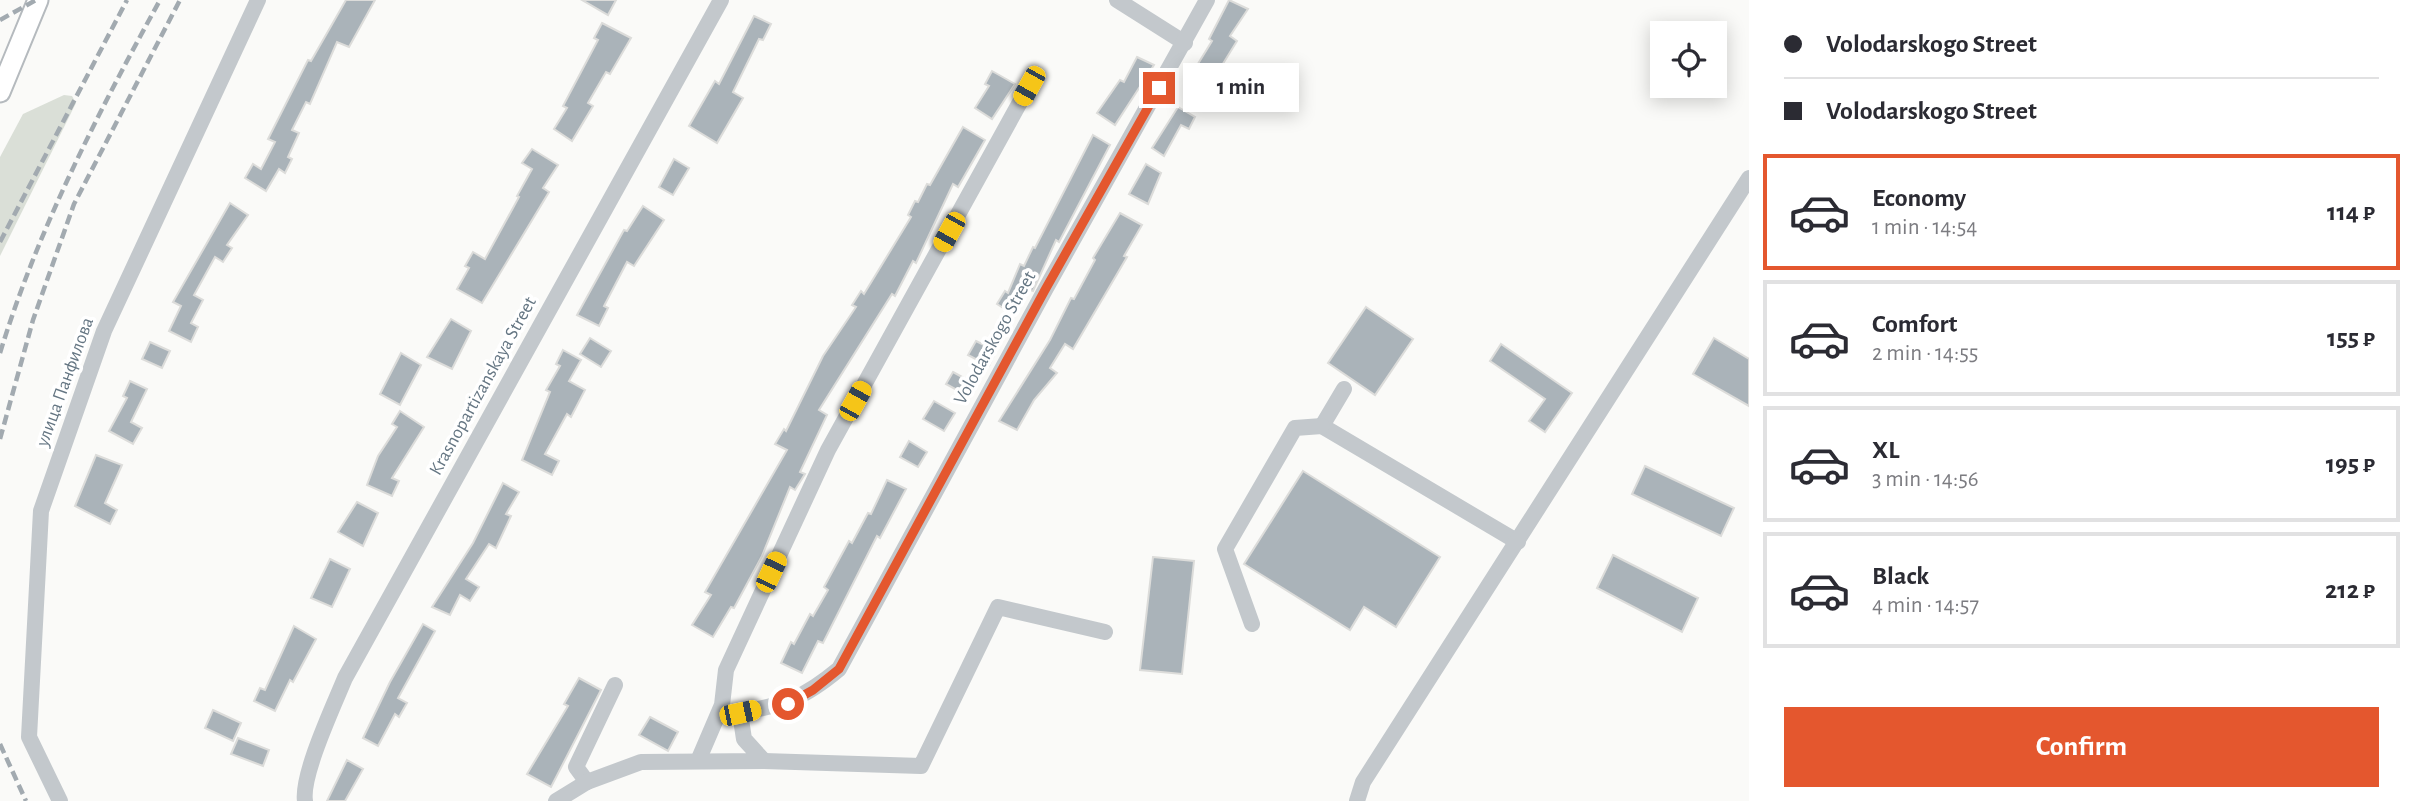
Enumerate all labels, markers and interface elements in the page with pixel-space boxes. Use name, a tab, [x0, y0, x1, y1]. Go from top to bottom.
map controls	[1650, 21, 1727, 98]
button: locate	[1650, 21, 1727, 98]
text: Volodarskogo Street	[1826, 31, 2037, 57]
car	[1010, 63, 1049, 109]
callout: 1 min	[1184, 64, 1299, 112]
route end	[1143, 72, 1175, 104]
text: 1 min	[1217, 76, 1265, 99]
text: Volodarskogo Street	[1826, 98, 2037, 124]
icon: car	[1788, 181, 1851, 244]
text: Economy	[1872, 185, 1966, 211]
text: 114 ₽	[2327, 199, 2375, 225]
car	[930, 209, 969, 255]
text: 1 min · 14:54	[1872, 216, 1977, 239]
street label: Volodarskogo Street	[951, 268, 1039, 408]
street label: Krasnopartizanskaya Street	[426, 294, 540, 478]
icon: car	[1788, 307, 1851, 370]
text: Comfort	[1872, 311, 1957, 337]
street label: улица Панфилова	[32, 315, 97, 450]
text: 155 ₽	[2327, 325, 2375, 351]
text: 2 min · 14:55	[1872, 342, 1978, 365]
car	[836, 378, 875, 424]
icon: car	[1788, 433, 1851, 496]
text: XL	[1872, 437, 1899, 463]
text: 195 ₽	[2326, 451, 2375, 477]
text: 3 min · 14:56	[1872, 468, 1979, 491]
car	[753, 549, 790, 595]
icon: car	[1788, 559, 1851, 622]
text: Black	[1872, 563, 1929, 589]
text: 212 ₽	[2325, 577, 2375, 603]
text: 4 min · 14:57	[1872, 594, 1979, 617]
route start	[772, 688, 804, 720]
car	[718, 698, 763, 728]
button: Confirm	[1784, 707, 2379, 787]

